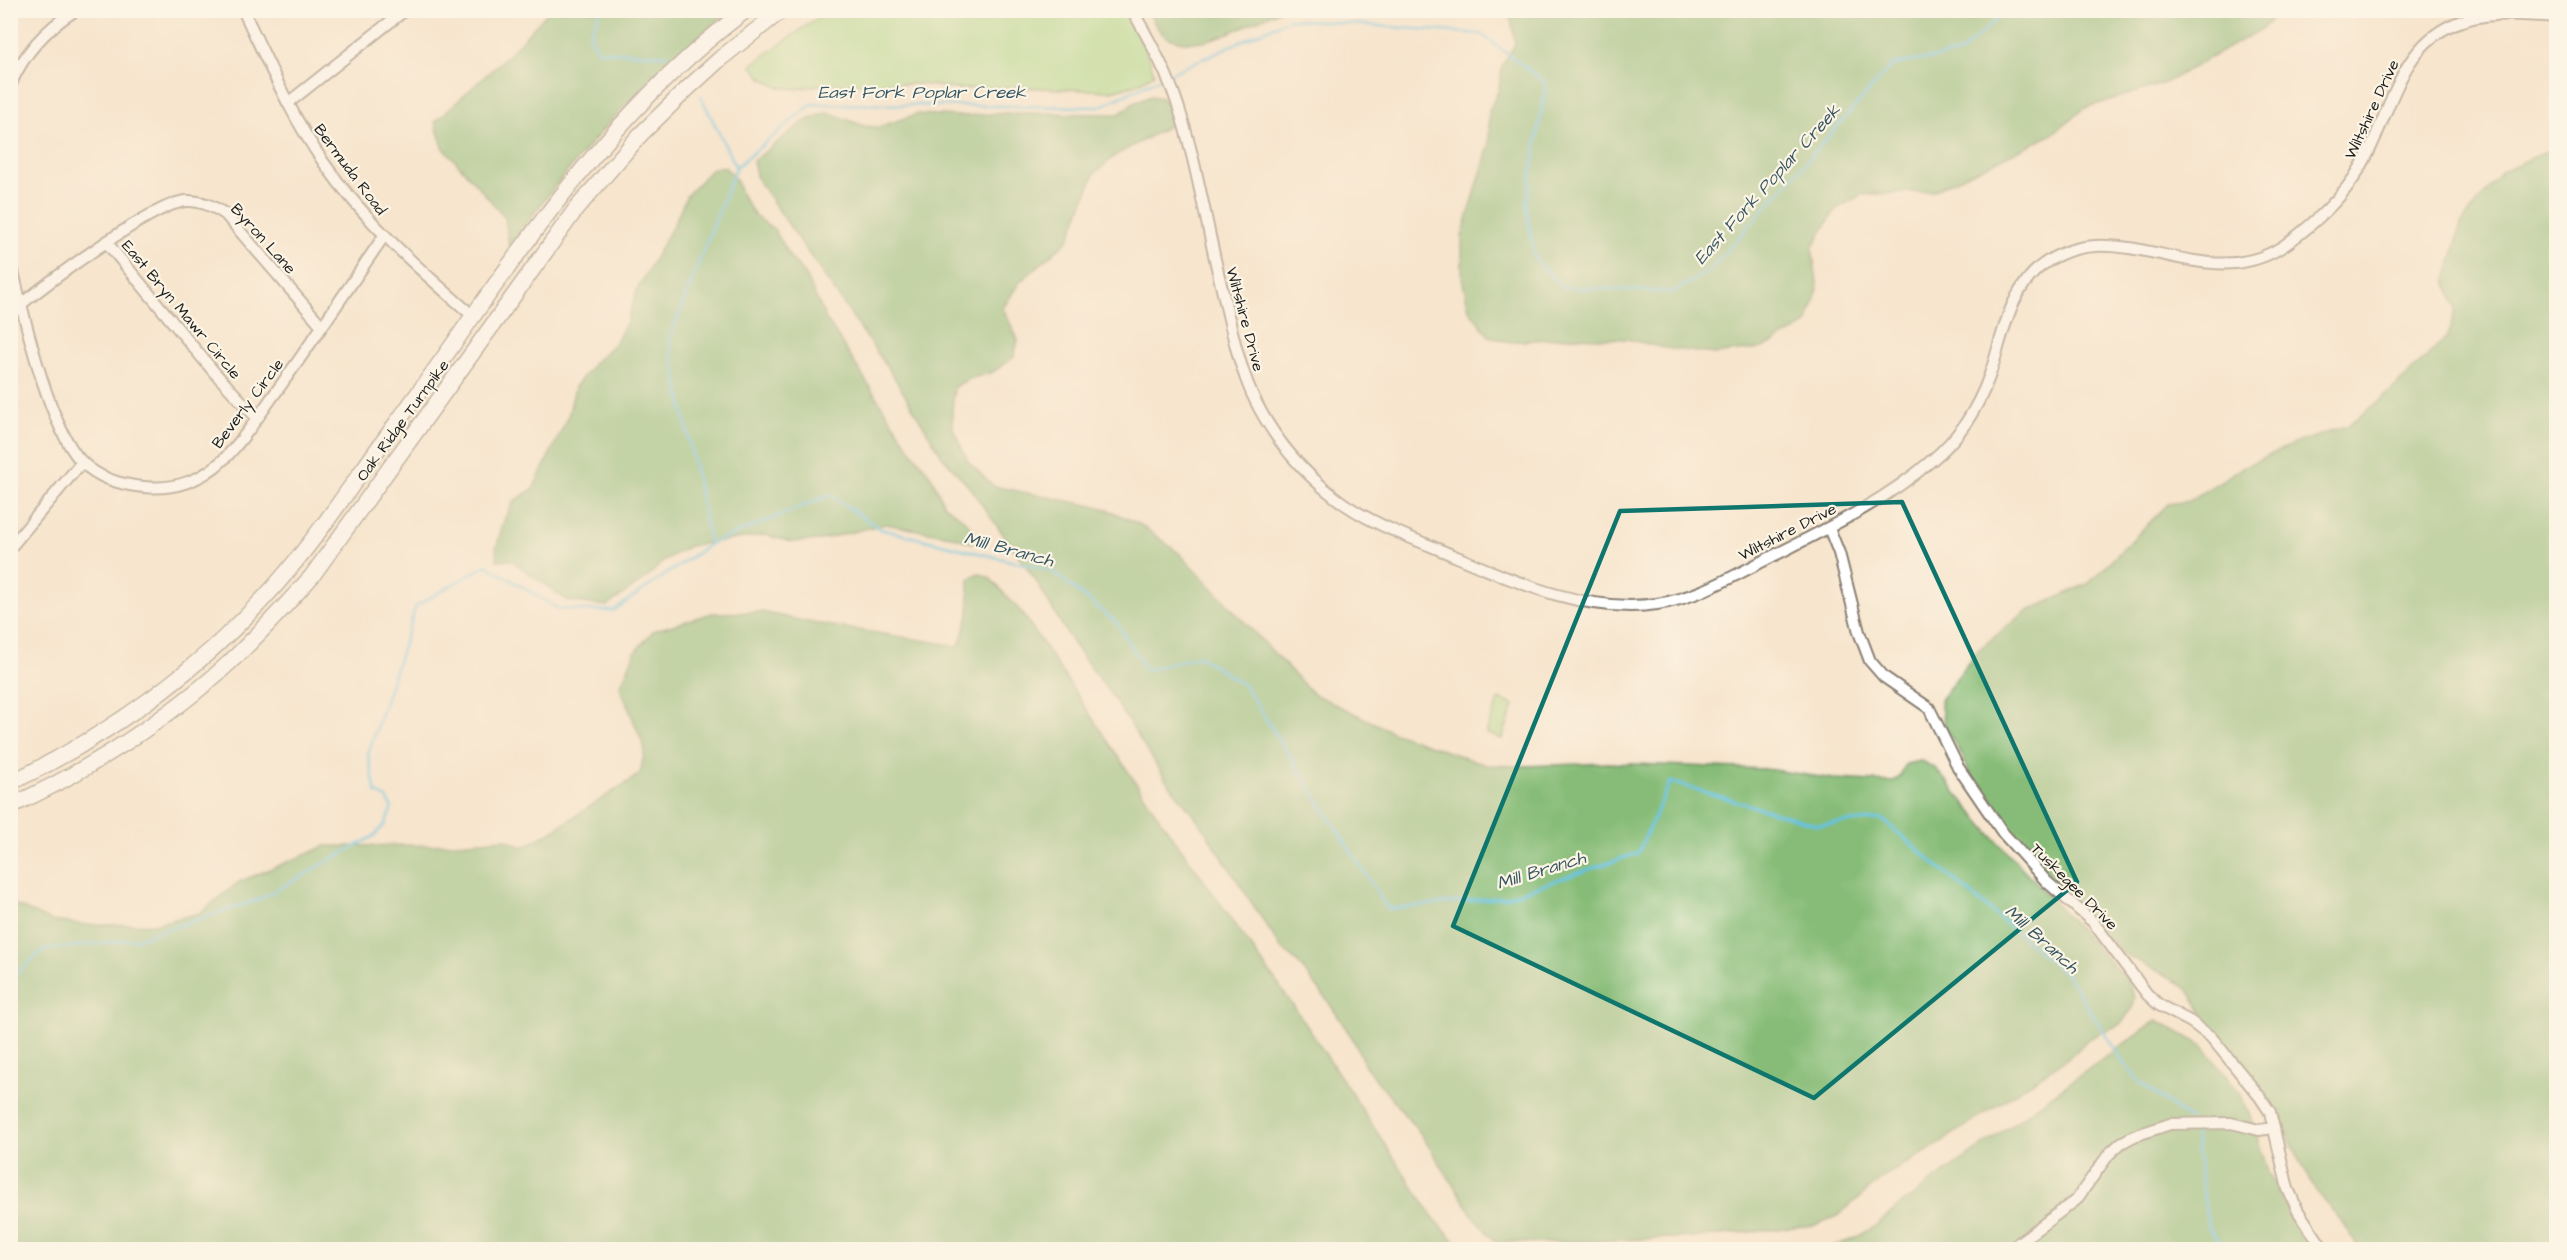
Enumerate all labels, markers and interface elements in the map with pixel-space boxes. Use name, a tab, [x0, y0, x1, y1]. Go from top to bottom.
street label: Wiltshire Drive	[2339, 56, 2405, 163]
water label: East Fork Poplar Creek	[818, 80, 1027, 105]
water label: East Fork Poplar Creek	[1688, 98, 1847, 270]
street label: Bermuda Road	[309, 119, 392, 220]
street label: Byron Lane	[225, 199, 301, 280]
street label: East Bryn Mawr Circle	[116, 235, 246, 385]
street label: Wiltshire Drive	[1221, 265, 1270, 374]
street label: Beverly Circle	[207, 354, 290, 454]
street label: Oak Ridge Turnpike	[351, 355, 455, 486]
street label: Wiltshire Drive	[1735, 498, 1841, 566]
water label: Mill Branch	[961, 526, 1057, 574]
street label: Tuskegee Drive	[2025, 838, 2123, 936]
water label: Mill Branch	[1494, 845, 1590, 896]
water label: Mill Branch	[1999, 899, 2085, 980]

